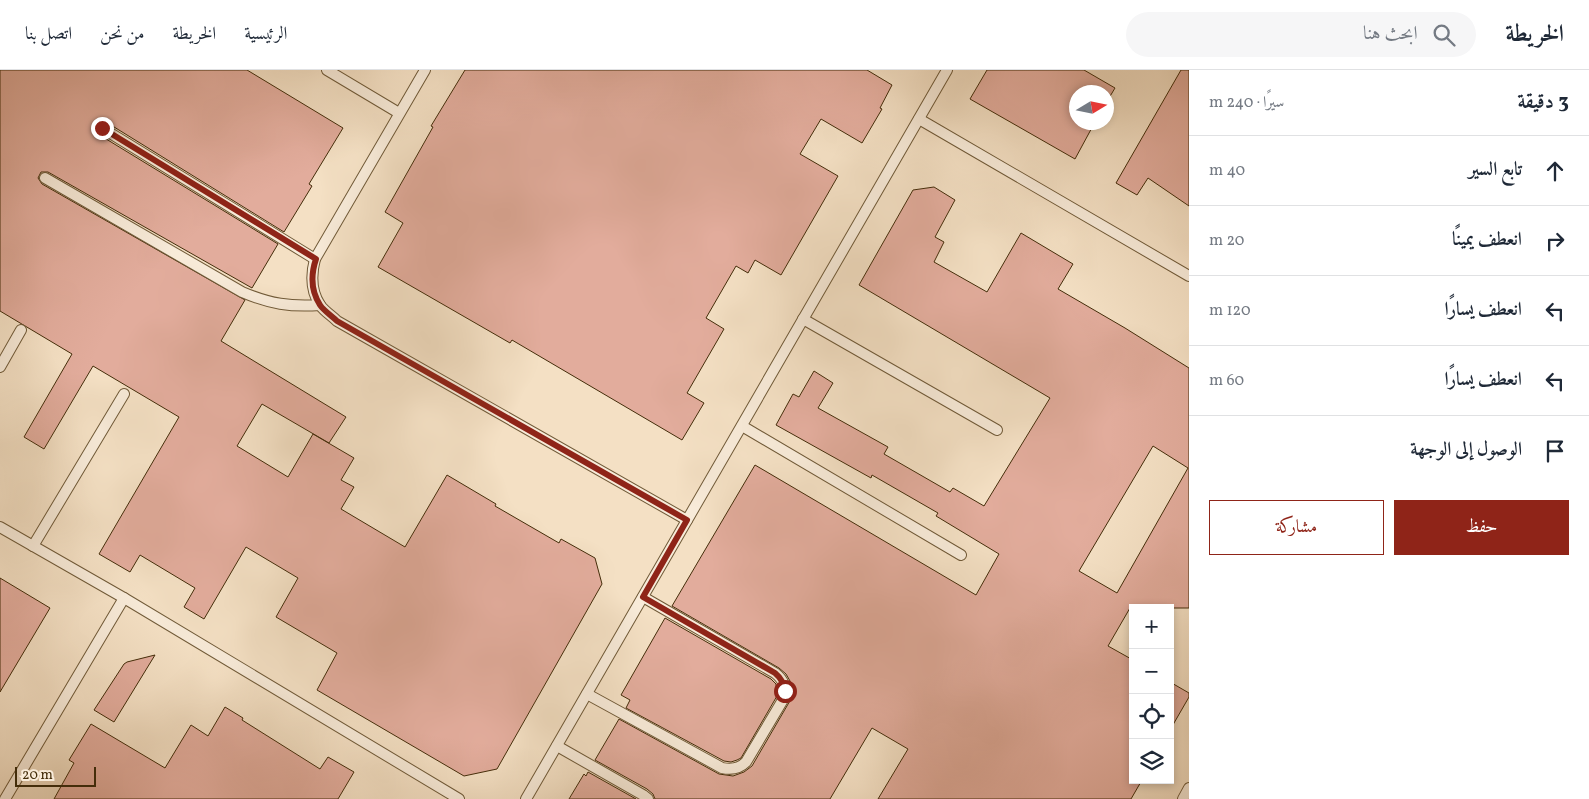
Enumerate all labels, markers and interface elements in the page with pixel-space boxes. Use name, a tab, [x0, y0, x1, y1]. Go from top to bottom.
search box	[1126, 12, 1476, 57]
text: الخريطة	[1506, 18, 1564, 52]
text: ابحث هنا	[1363, 21, 1418, 47]
icon: search	[1430, 21, 1458, 49]
text: اتصل بنا	[25, 22, 72, 47]
text: من نحن	[100, 22, 144, 47]
text: الخريطة	[172, 22, 216, 47]
text: الرئيسية	[244, 22, 287, 47]
north arrow	[1069, 85, 1114, 130]
text: 3 دقيقة	[1517, 88, 1569, 117]
text: سيرًا · 240 m	[1209, 92, 1284, 114]
route end	[91, 117, 114, 140]
text: تابع السير	[1469, 157, 1522, 183]
icon: ahead	[1541, 157, 1569, 185]
text: 40 m	[1209, 160, 1245, 182]
text: انعطف يمينًا	[1452, 227, 1522, 253]
icon: right	[1541, 227, 1569, 255]
text: 20 m	[1209, 230, 1244, 252]
text: انعطف يسارًا	[1444, 297, 1522, 323]
icon: left	[1541, 297, 1569, 325]
text: 120 m	[1209, 300, 1251, 322]
text: انعطف يسارًا	[1444, 367, 1522, 393]
icon: left	[1541, 367, 1569, 395]
text: 60 m	[1209, 370, 1244, 392]
text: الوصول إلى الوجهة	[1410, 437, 1522, 463]
icon: arrive	[1541, 437, 1569, 465]
button: مشاركة	[1209, 500, 1384, 555]
button: حفظ	[1394, 500, 1569, 555]
map controls	[1129, 604, 1174, 784]
button: +	[1129, 604, 1174, 649]
button: −	[1129, 649, 1174, 694]
route start	[774, 680, 797, 703]
button: locate	[1129, 694, 1174, 739]
button: layers	[1129, 739, 1174, 784]
scale bar	[15, 764, 96, 787]
text: 20 m	[22, 766, 53, 785]

